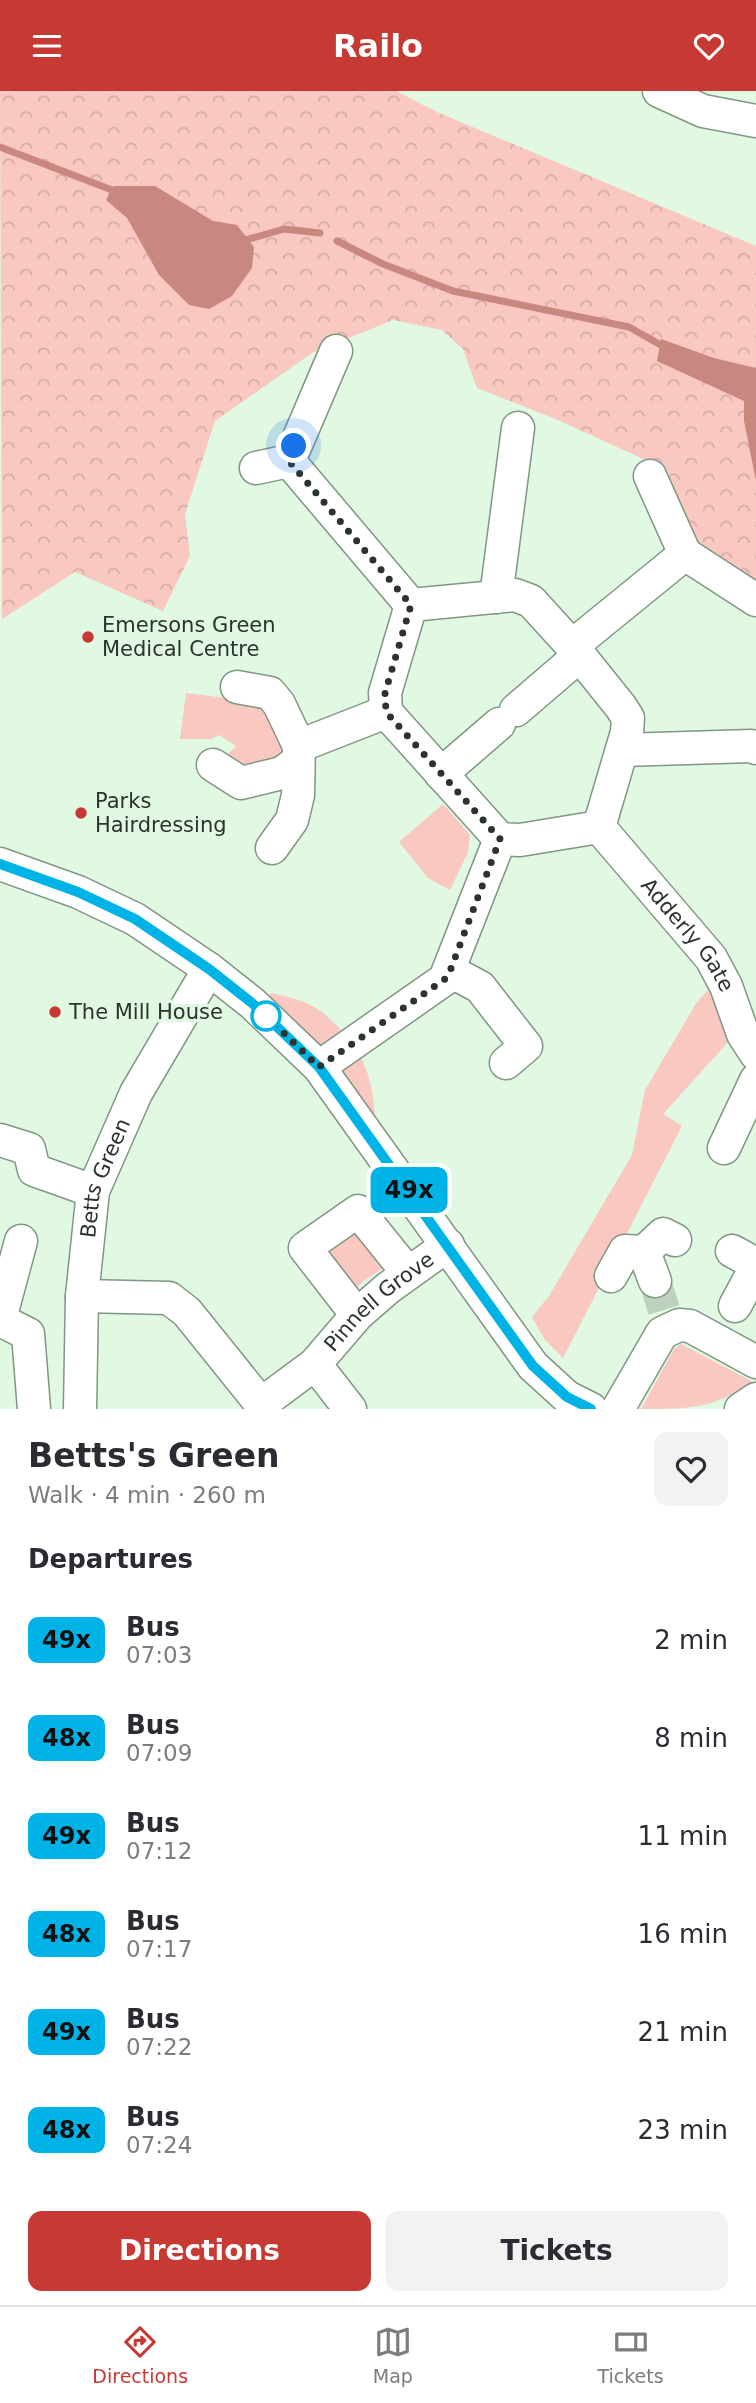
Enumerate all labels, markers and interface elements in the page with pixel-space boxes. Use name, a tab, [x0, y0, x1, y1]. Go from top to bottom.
icon: menu	[28, 27, 66, 65]
text: Railo	[333, 27, 423, 65]
icon: heart	[690, 27, 728, 65]
your location	[276, 428, 311, 463]
place label: Emersons Green Medical Centre	[102, 613, 276, 661]
marker: Emersons Green Medical Centre	[80, 629, 96, 645]
place label: Parks Hairdressing	[95, 789, 227, 837]
marker: Parks Hairdressing	[73, 805, 89, 821]
street label: Adderly Gate	[636, 873, 739, 996]
place label: The Mill House	[68, 1000, 223, 1024]
unlabelled marker	[251, 1001, 281, 1031]
marker: The Mill House	[47, 1004, 63, 1020]
street label: Betts Green	[76, 1115, 135, 1239]
line badge: 49x	[369, 1167, 449, 1213]
text: 49x	[385, 1176, 433, 1204]
street label: Pinnell Grove	[319, 1247, 439, 1356]
button: heart	[654, 1432, 728, 1506]
text: Betts's Green	[28, 1436, 280, 1475]
text: Walk · 4 min · 260 m	[28, 1482, 266, 1508]
text: Departures	[28, 1544, 193, 1574]
text: Bus	[126, 1612, 180, 1642]
text: 2 min	[654, 1625, 728, 1655]
text: 49x	[42, 1626, 91, 1654]
text: 07:03	[126, 1642, 192, 1668]
text: Bus	[126, 1710, 180, 1740]
text: 8 min	[654, 1723, 728, 1753]
text: 48x	[42, 1724, 91, 1752]
text: 07:09	[126, 1740, 192, 1766]
text: Bus	[126, 1808, 180, 1838]
text: 11 min	[638, 1821, 728, 1851]
text: 49x	[42, 1822, 91, 1850]
text: 07:12	[126, 1838, 192, 1864]
text: Bus	[126, 1906, 180, 1936]
text: 16 min	[638, 1919, 728, 1949]
text: 48x	[42, 1920, 91, 1948]
text: 07:17	[126, 1936, 192, 1962]
text: Bus	[126, 2004, 180, 2034]
text: 21 min	[638, 2017, 728, 2047]
text: 49x	[42, 2018, 91, 2046]
text: 07:22	[126, 2034, 192, 2060]
text: Bus	[126, 2102, 180, 2132]
text: 23 min	[638, 2115, 728, 2145]
text: 48x	[42, 2116, 91, 2144]
text: 07:24	[126, 2132, 192, 2158]
button: Directions	[28, 2211, 371, 2291]
button: Tickets	[385, 2211, 728, 2291]
tab: Directions	[92, 2323, 188, 2387]
tab: Map	[373, 2323, 413, 2387]
tab: Tickets	[598, 2323, 664, 2387]

